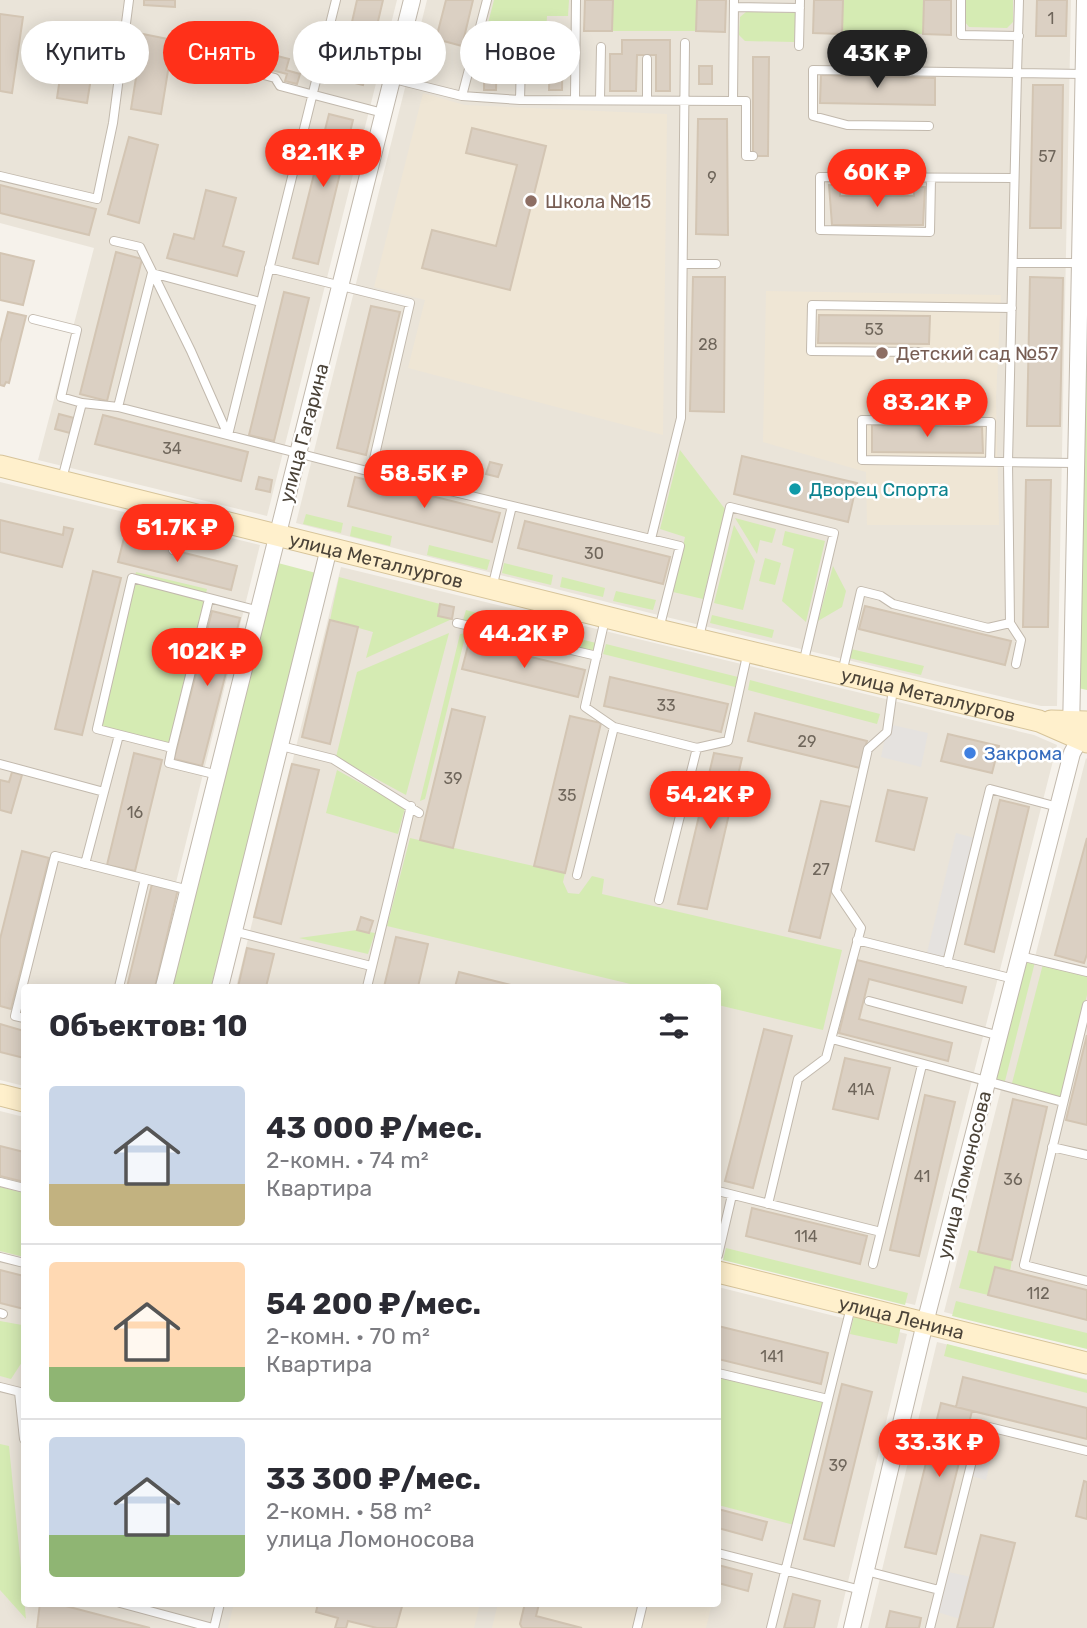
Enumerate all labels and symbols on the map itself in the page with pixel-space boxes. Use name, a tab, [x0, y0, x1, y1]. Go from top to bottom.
house number: 1	[1048, 9, 1054, 28]
pin: 43K ₽	[828, 31, 926, 90]
pin: 82.1K ₽	[258, 130, 388, 189]
house number: 57	[1038, 147, 1056, 166]
pin: 60K ₽	[828, 150, 926, 209]
house number: 9	[707, 168, 717, 187]
place label: Школа №15	[545, 190, 651, 213]
marker: Школа №15	[523, 193, 539, 209]
house number: 53	[864, 320, 884, 339]
house number: 28	[698, 335, 718, 354]
place label: Детский сад №57	[896, 342, 1059, 365]
marker: Детский сад №57	[874, 345, 890, 361]
street label: улица Гагарина	[274, 361, 334, 505]
pin: 83.2K ₽	[862, 380, 992, 439]
house number: 34	[162, 439, 182, 458]
pin: 58.5K ₽	[359, 450, 489, 510]
place label: Дворец Спорта	[809, 478, 949, 501]
marker: Дворец Спорта	[787, 481, 803, 497]
pin: 51.7K ₽	[112, 504, 242, 564]
street label: улица Металлургов	[287, 527, 466, 593]
house number: 30	[584, 544, 604, 563]
pin: 44.2K ₽	[459, 610, 589, 670]
pin: 102K ₽	[150, 628, 264, 688]
street label: улица Металлургов	[839, 663, 1018, 726]
house number: 33	[656, 696, 676, 715]
house number: 29	[798, 732, 816, 751]
place label: Закрома	[984, 742, 1062, 765]
marker: Закрома	[962, 745, 978, 761]
house number: 39	[443, 769, 463, 788]
pin: 54.2K ₽	[645, 772, 775, 831]
house number: 35	[557, 786, 577, 805]
house number: 16	[127, 803, 144, 822]
house number: 27	[812, 860, 830, 879]
house number: 41А	[847, 1080, 875, 1099]
street label: улица Ломоносова	[932, 1089, 996, 1261]
house number: 41	[914, 1167, 930, 1186]
house number: 36	[1003, 1170, 1023, 1189]
house number: 114	[794, 1227, 818, 1246]
house number: 112	[1026, 1284, 1050, 1303]
street label: улица Ленина	[836, 1291, 967, 1344]
house number: 141	[760, 1347, 784, 1366]
pin: 33.3K ₽	[874, 1420, 1004, 1479]
house number: 39	[828, 1456, 848, 1475]

